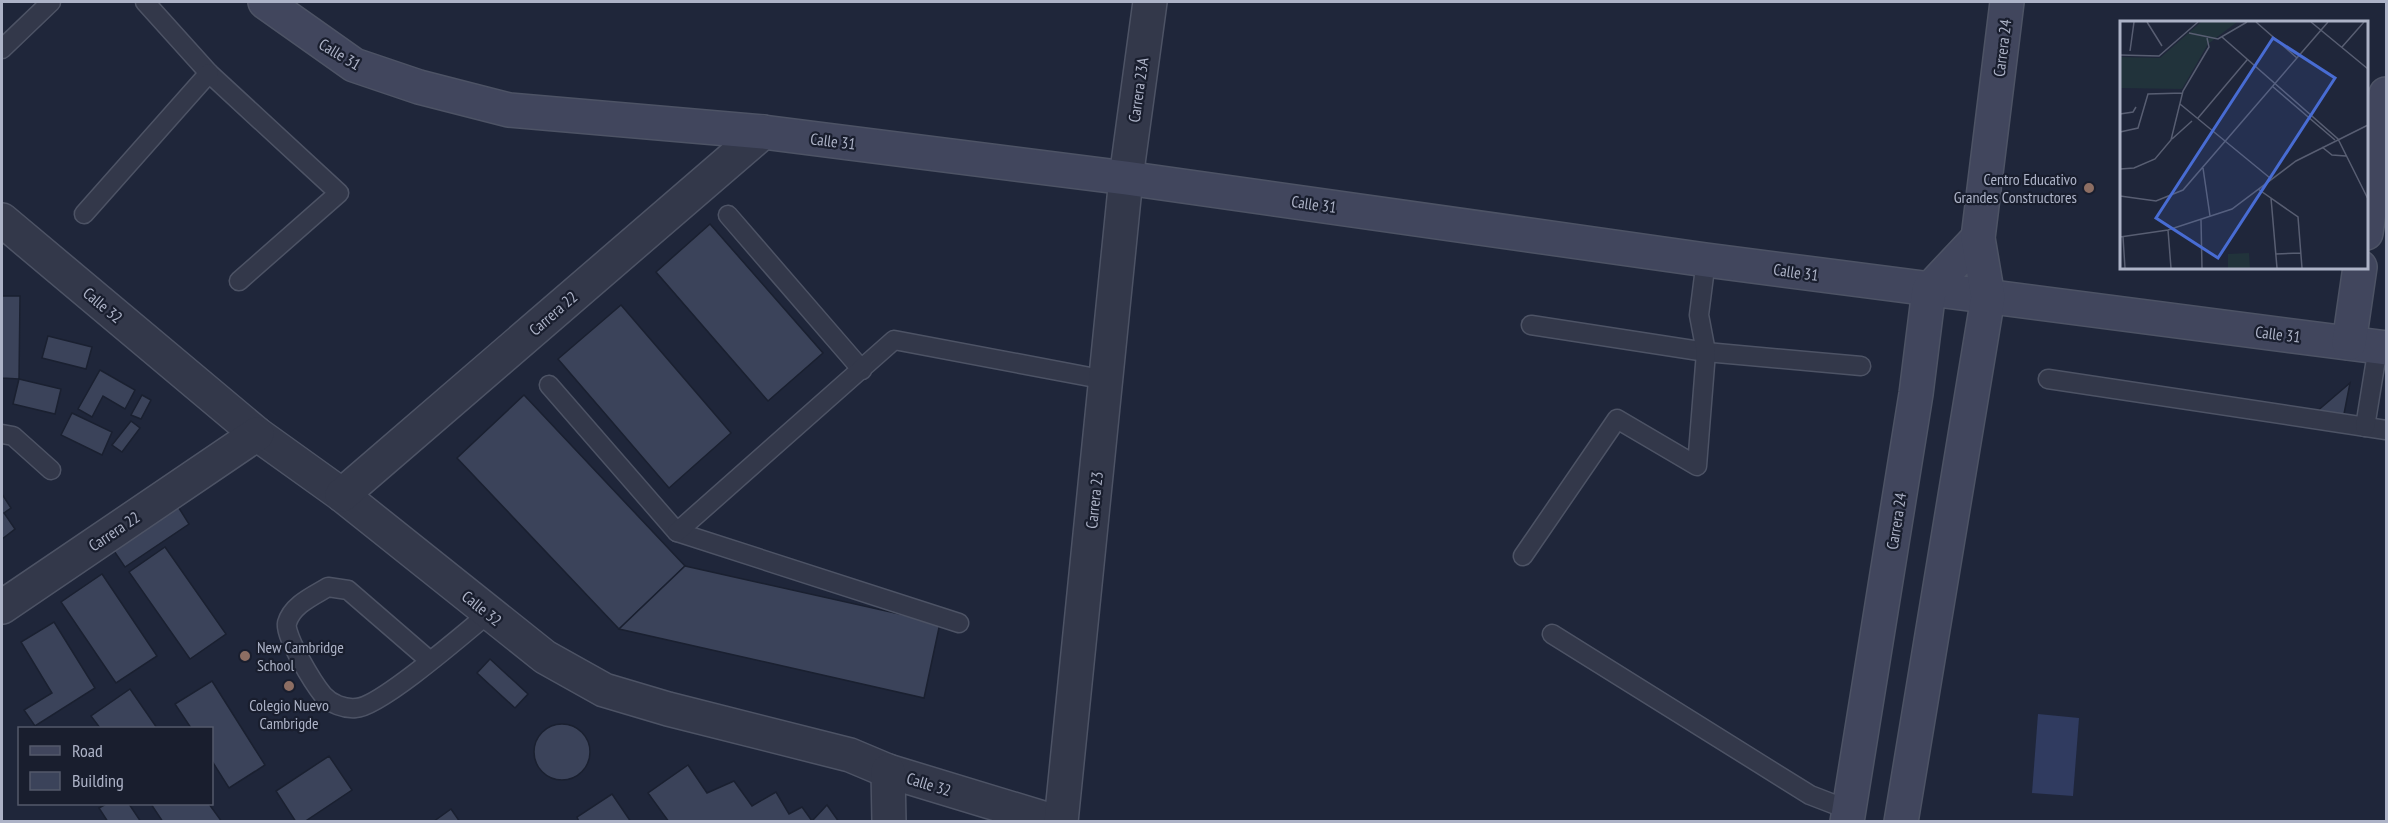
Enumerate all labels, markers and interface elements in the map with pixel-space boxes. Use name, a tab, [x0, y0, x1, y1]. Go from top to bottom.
street label: Carrera 24	[1989, 18, 2015, 78]
inset map	[2120, 21, 2367, 268]
street label: Calle 31	[315, 34, 365, 74]
street label: Carrera 23A	[1124, 56, 1152, 124]
street label: Calle 31	[809, 128, 857, 154]
place label: Centro Educativo Grandes Constructores	[1954, 169, 2077, 207]
marker: Centro Educativo Grandes Constructores	[2082, 181, 2096, 195]
street label: Calle 31	[1290, 191, 1338, 217]
street label: Calle 31	[1772, 259, 1820, 285]
street label: Calle 32	[79, 283, 127, 327]
street label: Carrera 22	[525, 287, 581, 339]
street label: Calle 31	[2254, 321, 2302, 347]
street label: Carrera 23	[1081, 470, 1107, 530]
street label: Carrera 24	[1882, 491, 1910, 551]
street label: Carrera 22	[85, 507, 143, 555]
street label: Calle 32	[458, 586, 506, 630]
place label: New Cambridge School	[257, 637, 344, 675]
marker: New Cambridge School	[238, 649, 252, 663]
marker: Colegio Nuevo Cambrigde	[282, 679, 296, 693]
place label: Colegio Nuevo Cambrigde	[249, 695, 329, 733]
legend	[18, 727, 213, 805]
text: Road	[72, 739, 103, 762]
street label: Calle 32	[904, 768, 954, 800]
text: Building	[72, 769, 124, 792]

